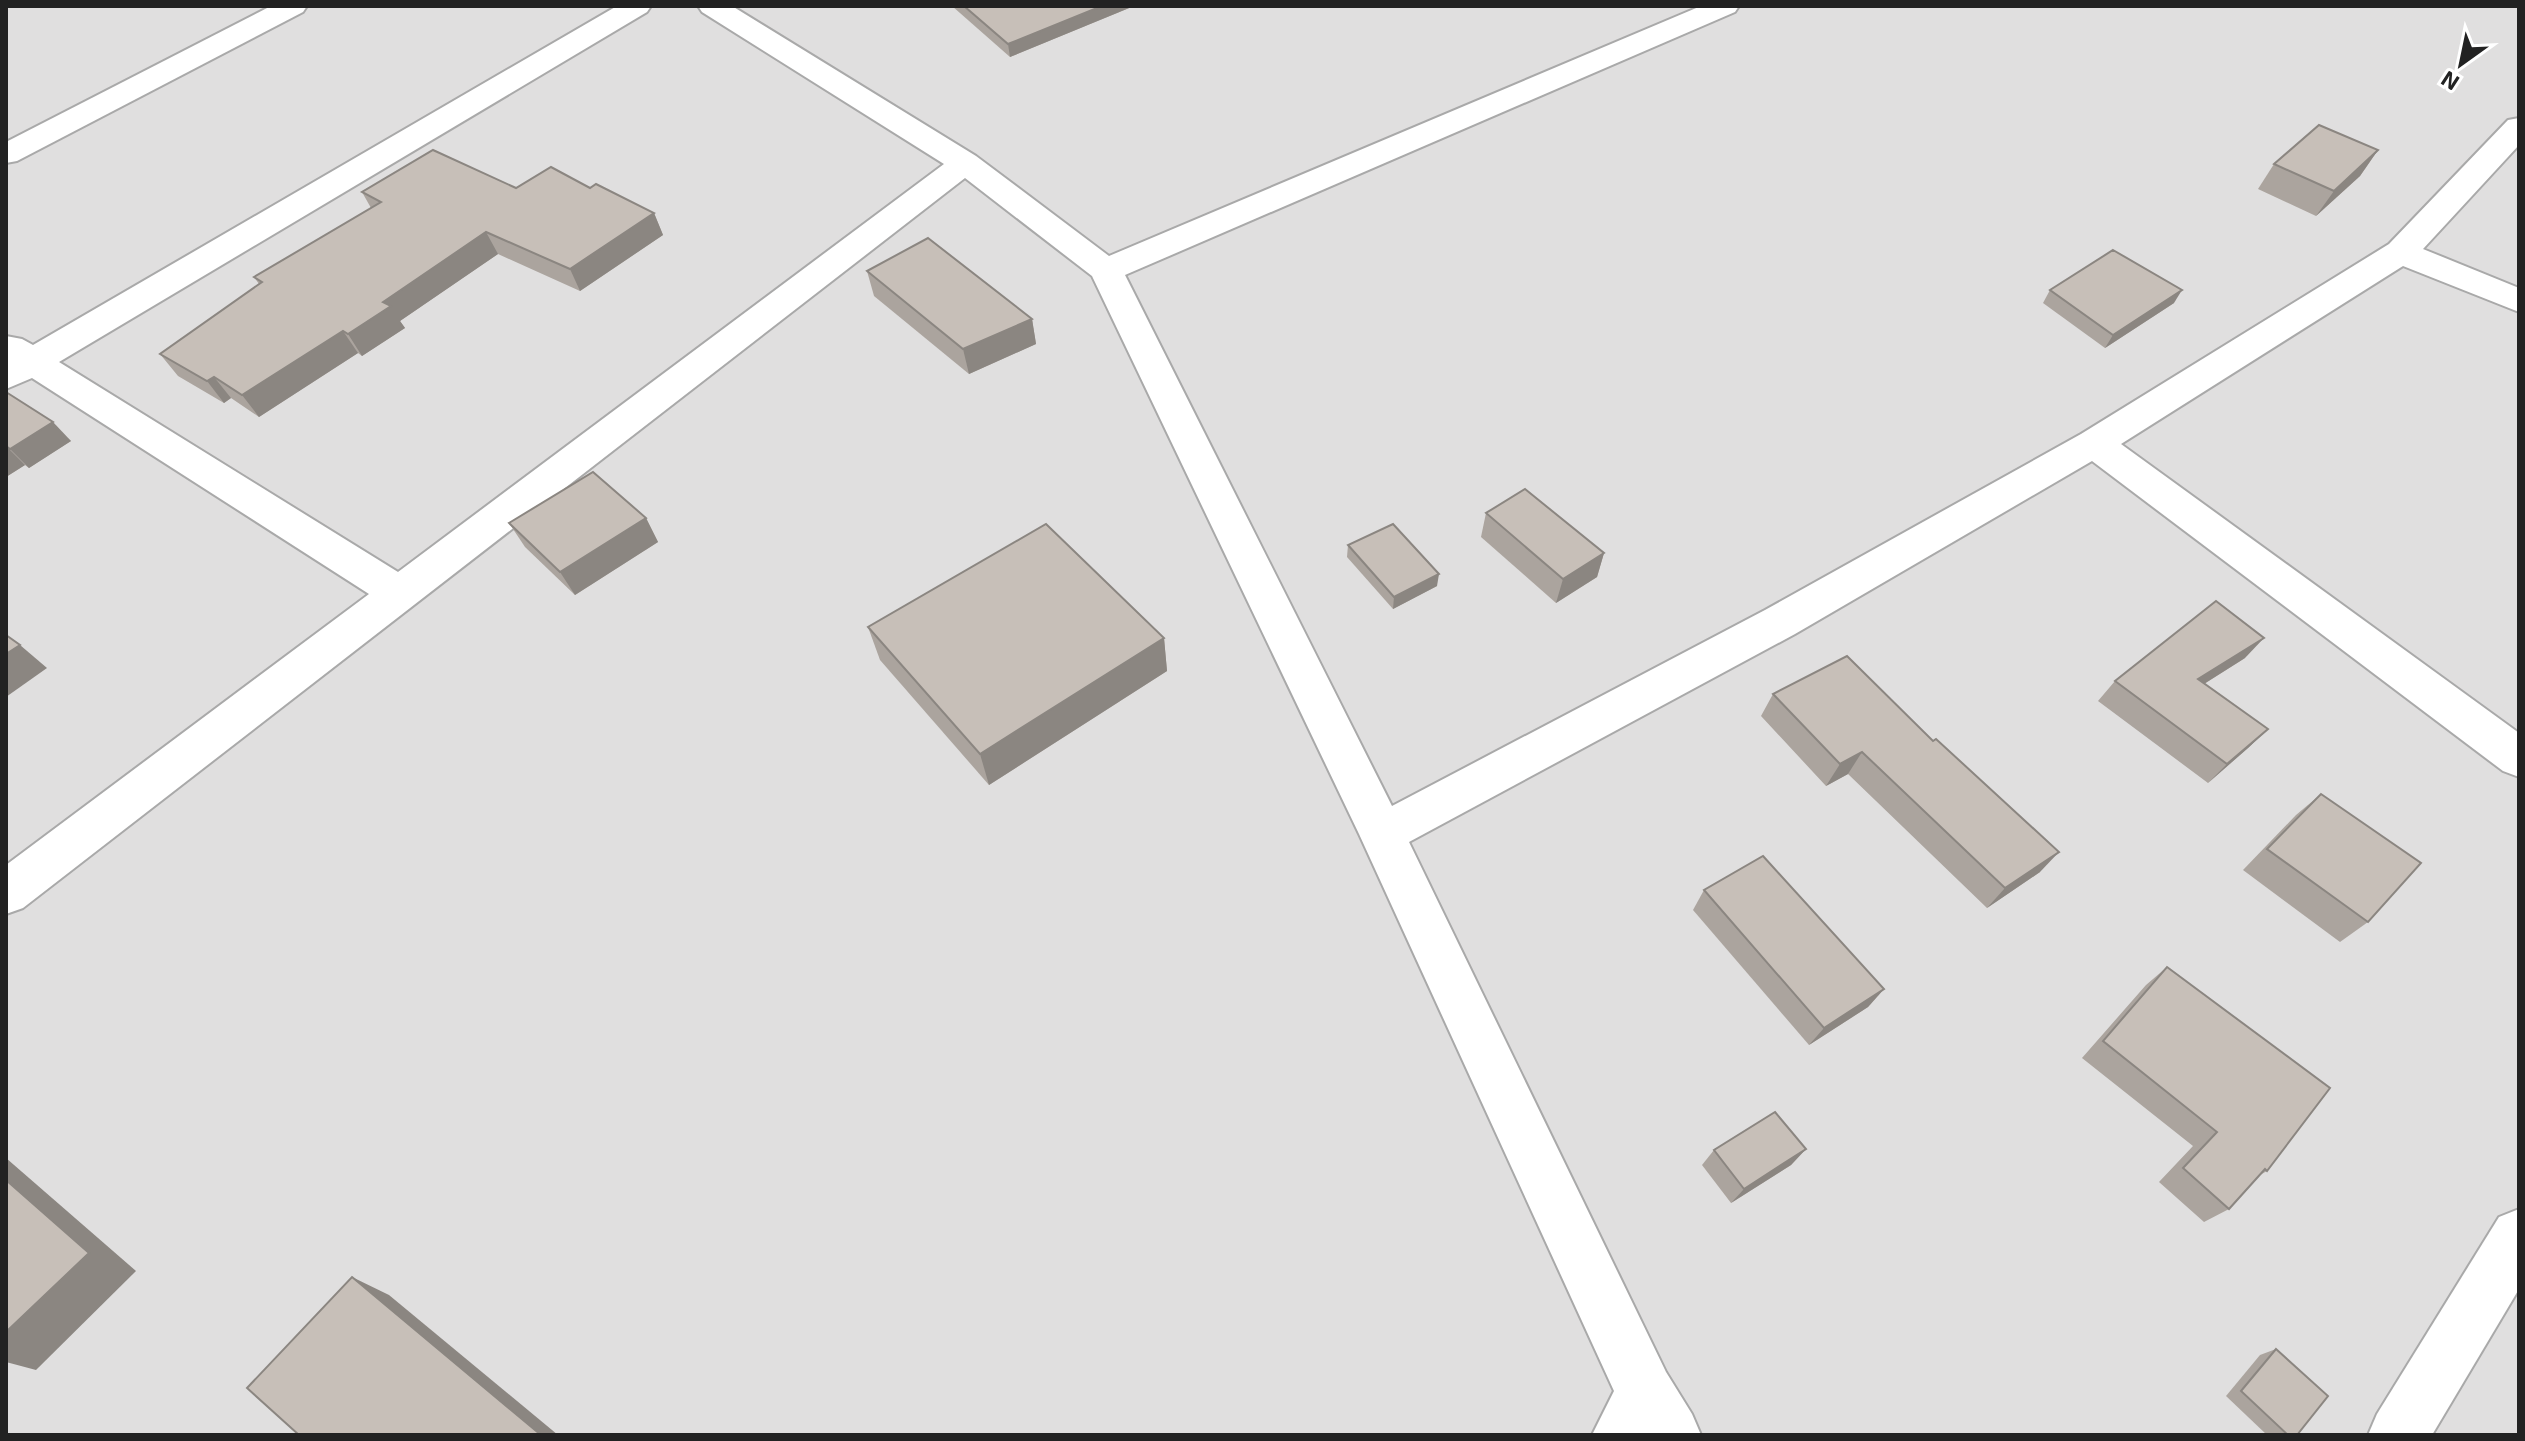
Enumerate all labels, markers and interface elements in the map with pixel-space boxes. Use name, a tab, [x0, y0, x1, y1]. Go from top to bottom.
north arrow	[2421, 24, 2501, 104]
text: N	[2436, 66, 2463, 97]

